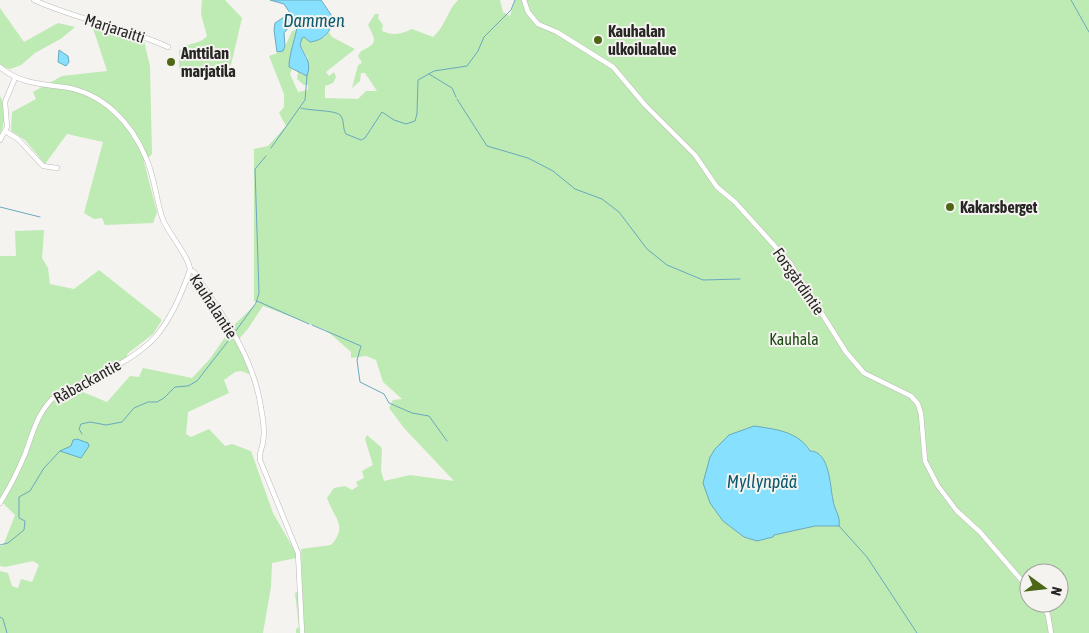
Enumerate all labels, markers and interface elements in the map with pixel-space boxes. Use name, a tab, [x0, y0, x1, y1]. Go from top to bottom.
street label: Marjaraitti	[82, 10, 147, 47]
water label: Dammen	[283, 10, 345, 31]
place label: Kauhalan ulkoilualue	[608, 22, 677, 58]
marker: Kauhalan ulkoilualue	[592, 34, 604, 46]
place label: Anttilan marjatila	[180, 44, 236, 80]
marker: Anttilan marjatila	[165, 56, 177, 68]
place label: Kakarsberget	[960, 198, 1038, 216]
marker: Kakarsberget	[944, 201, 956, 213]
street label: Forsgårdintie	[769, 244, 829, 318]
street label: Kauhalantie	[187, 271, 241, 341]
park label: Kauhala	[769, 330, 819, 348]
street label: Råbackantie	[50, 355, 124, 407]
water label: Myllynpää	[727, 471, 798, 492]
north arrow	[1019, 563, 1069, 613]
text: N	[1048, 585, 1065, 597]

